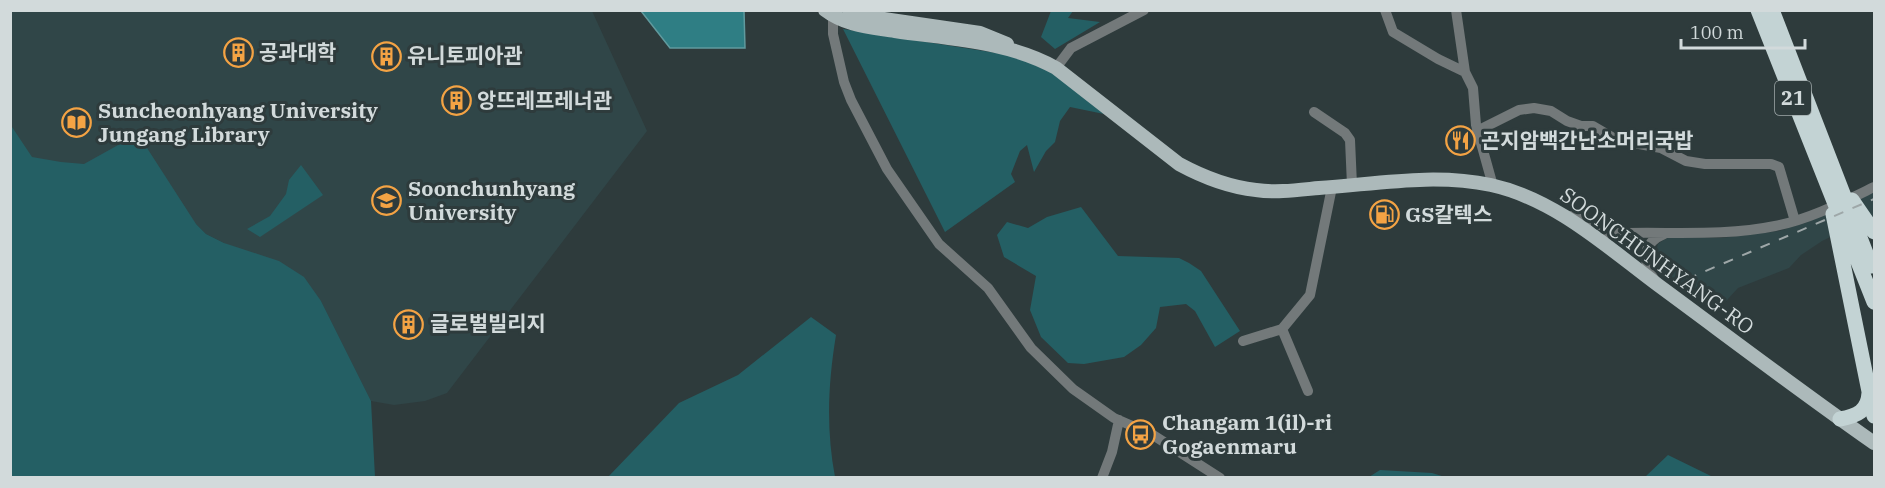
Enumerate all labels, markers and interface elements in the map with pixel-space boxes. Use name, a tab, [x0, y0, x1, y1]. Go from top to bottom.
scale bar	[1681, 12, 1806, 50]
text: 100 m	[1690, 21, 1744, 44]
building icon: 공과대학	[222, 37, 254, 69]
place label: 공과대학	[259, 38, 336, 66]
building icon: 유니토피아관	[370, 40, 402, 72]
place label: 유니토피아관	[407, 41, 523, 69]
road number: 21	[1775, 81, 1811, 115]
building icon: 앙뜨레프레너관	[440, 85, 472, 117]
place label: 앙뜨레프레너관	[477, 86, 612, 114]
place label: Suncheonhyang University Jungang Library	[98, 96, 378, 148]
library icon: Suncheonhyang University Jungang Library	[61, 107, 93, 139]
restaurant icon: 곤지암백간난소머리국밥	[1444, 125, 1476, 157]
place label: 곤지암백간난소머리국밥	[1481, 126, 1694, 154]
place label: Soonchunhyang University	[408, 174, 576, 226]
street label: SOONCHUNHYANG-RO	[1555, 180, 1760, 340]
school or university icon: Soonchunhyang University	[371, 185, 403, 217]
fuel station icon: GS칼텍스	[1368, 199, 1400, 231]
place label: GS칼텍스	[1405, 200, 1492, 228]
building icon: 글로벌빌리지	[393, 308, 425, 340]
place label: 글로벌빌리지	[430, 309, 546, 337]
place label: Changam 1(il)-ri Gogaenmaru	[1162, 408, 1332, 460]
bus stop icon: Changam 1(il)-ri Gogaenmaru	[1125, 419, 1157, 451]

